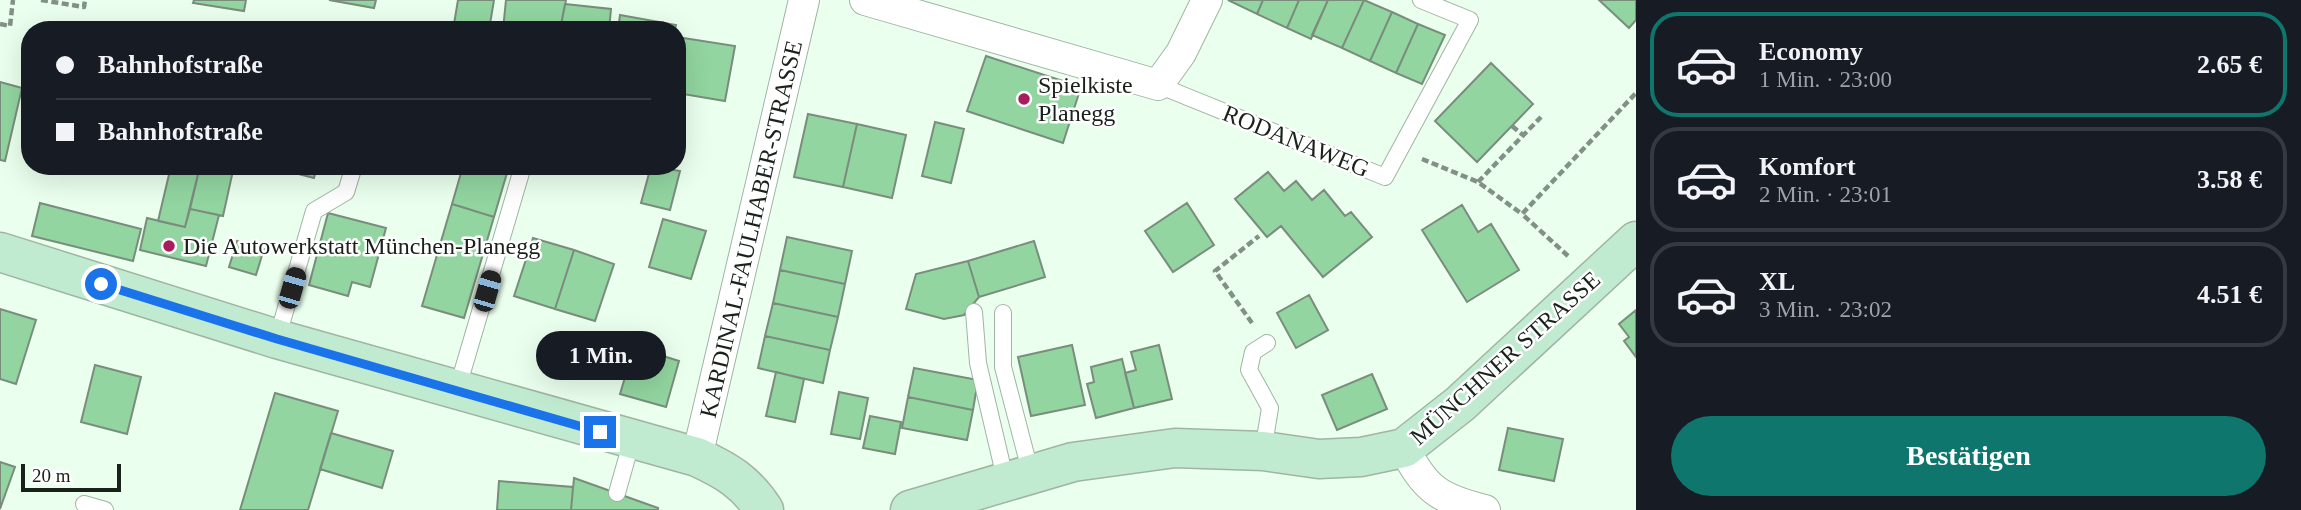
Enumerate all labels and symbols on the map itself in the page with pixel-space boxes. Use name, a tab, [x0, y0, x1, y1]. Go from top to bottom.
street label: KARDINAL-FAULHABER-STRASSE	[695, 38, 807, 420]
place label: Spielkiste Planegg	[1038, 72, 1133, 126]
marker: Spielkiste Planegg	[1016, 91, 1032, 107]
street label: RODANAWEG	[1219, 100, 1373, 182]
place label: Die Autowerkstatt München-Planegg	[183, 233, 540, 259]
marker: Die Autowerkstatt München-Planegg	[161, 238, 177, 254]
car	[277, 265, 308, 311]
street label: MÜNCHNER STRASSE	[1405, 266, 1605, 450]
route start	[85, 268, 117, 300]
car	[472, 268, 503, 314]
callout: 1 Min.	[535, 330, 665, 380]
route end	[584, 416, 616, 448]
scale bar	[21, 461, 121, 493]

